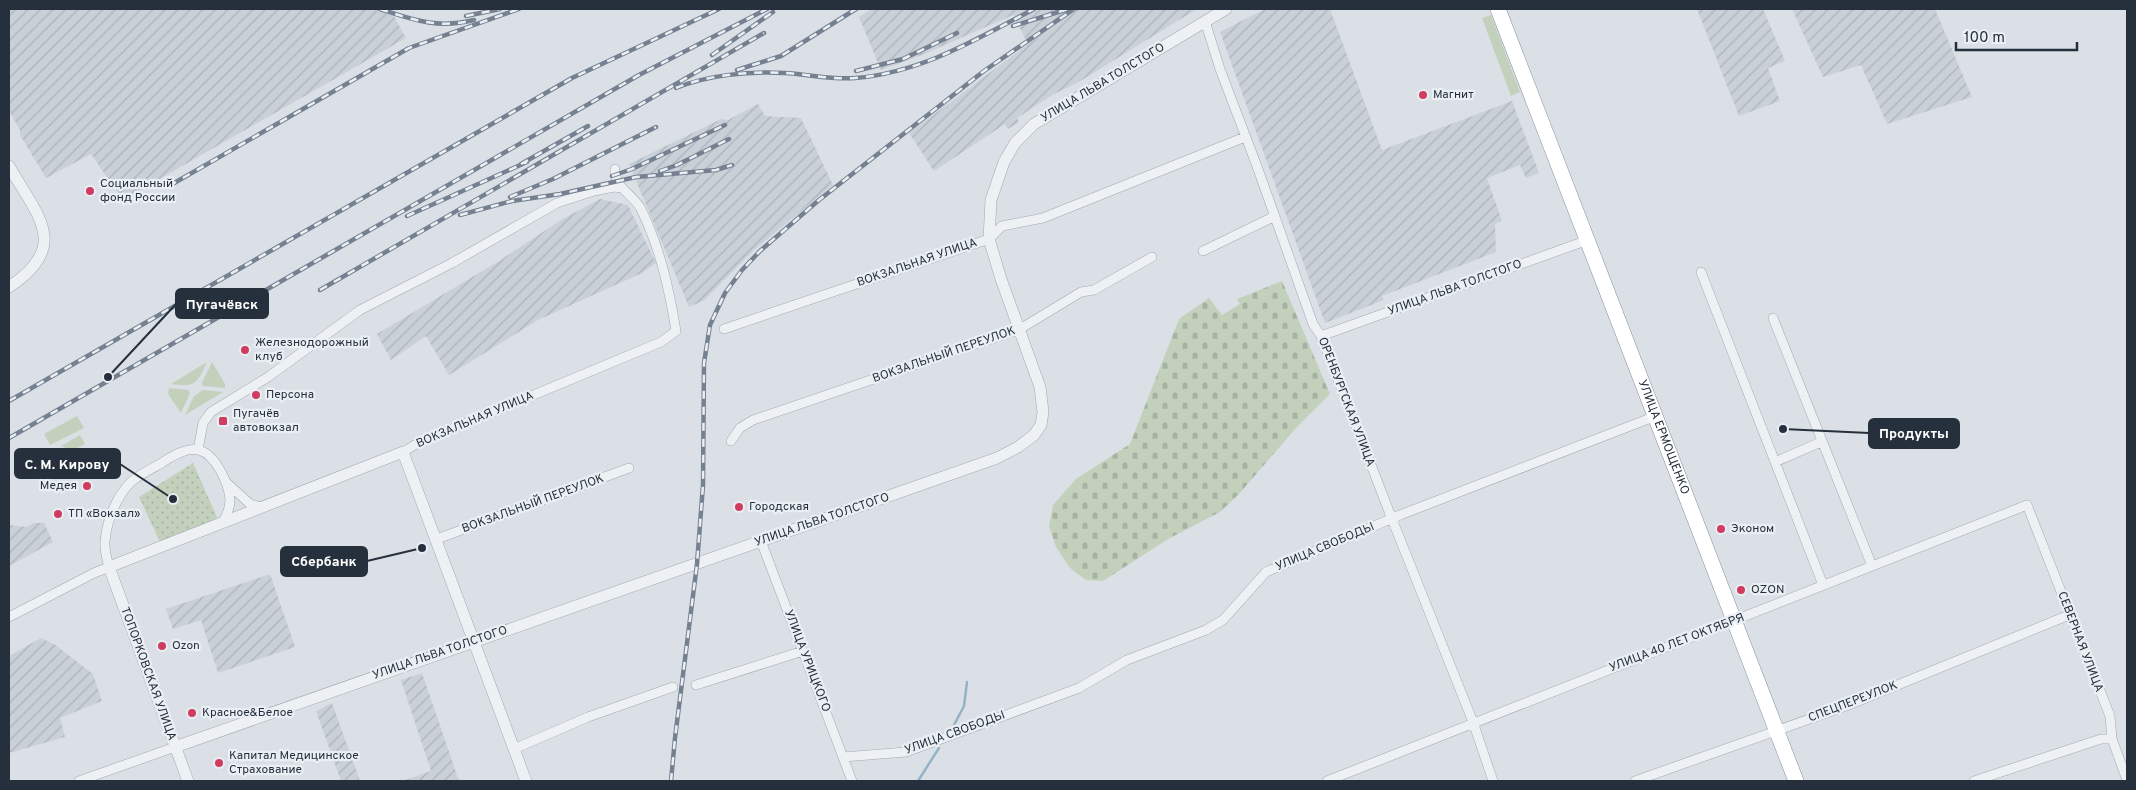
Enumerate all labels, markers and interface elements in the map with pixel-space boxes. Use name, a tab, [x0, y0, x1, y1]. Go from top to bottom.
scale bar	[1956, 20, 2077, 52]
text: 100 m	[1964, 29, 2005, 48]
street label: УЛИЦА ЛЬВА ТОЛСТОГО	[1038, 40, 1168, 126]
place label: Магнит	[1433, 87, 1474, 103]
marker: Магнит	[1417, 89, 1429, 101]
place label: Социальный фонд России	[100, 176, 175, 206]
marker: Социальный фонд России	[84, 185, 96, 197]
street label: ВОКЗАЛЬНАЯ УЛИЦА	[855, 235, 979, 291]
street label: УЛИЦА ЛЬВА ТОЛСТОГО	[1386, 256, 1524, 320]
callout: Пугачёвск	[176, 289, 268, 318]
text: Пугачёвск	[186, 297, 258, 314]
street label: ВОКЗАЛЬНЫЙ ПЕРЕУЛОК	[870, 323, 1018, 387]
place label: Железнодорожный клуб	[255, 335, 369, 365]
street label: ОРЕНБУРГСКАЯ УЛИЦА	[1314, 335, 1378, 469]
marker: Железнодорожный клуб	[239, 344, 251, 356]
street label: УЛИЦА ЕРМОЩЕНКО	[1634, 377, 1693, 497]
place label: Персона	[266, 387, 314, 403]
street label: ВОКЗАЛЬНАЯ УЛИЦА	[414, 388, 536, 452]
marker: Персона	[250, 389, 262, 401]
place label: Пугачёв автовокзал	[233, 406, 299, 436]
marker: Пугачёв автовокзал	[217, 415, 229, 427]
callout: Продукты	[1869, 419, 1959, 448]
text: Продукты	[1879, 426, 1949, 443]
callout: С. М. Кирову	[15, 449, 120, 478]
text: С. М. Кирову	[24, 457, 110, 474]
street label: ВОКЗАЛЬНЫЙ ПЕРЕУЛОК	[460, 471, 606, 537]
place label: Медея	[40, 478, 77, 494]
marker: Медея	[81, 480, 93, 492]
street label: УЛИЦА ЛЬВА ТОЛСТОГО	[752, 489, 892, 551]
place label: Городская	[749, 499, 809, 515]
marker: Городская	[733, 501, 745, 513]
place label: ТП «Вокзал»	[68, 506, 141, 522]
marker: ТП «Вокзал»	[52, 508, 64, 520]
street label: УЛИЦА СВОБОДЫ	[1273, 519, 1377, 575]
place label: Эконом	[1731, 521, 1774, 537]
marker: Эконом	[1715, 523, 1727, 535]
callout: Сбербанк	[281, 547, 367, 576]
text: Сбербанк	[291, 554, 357, 571]
place label: OZON	[1751, 582, 1784, 598]
marker: OZON	[1735, 584, 1747, 596]
street label: СЕВЕРНАЯ УЛИЦА	[2053, 589, 2107, 695]
street label: ТОПОРКОВСКАЯ УЛИЦА	[116, 605, 180, 743]
street label: УЛИЦА УРИЦКОГО	[780, 608, 834, 714]
street label: УЛИЦА 40 ЛЕТ ОКТЯБРЯ	[1607, 610, 1747, 676]
street label: УЛИЦА ЛЬВА ТОЛСТОГО	[370, 622, 510, 684]
place label: Ozon	[172, 638, 200, 654]
marker: Ozon	[156, 640, 168, 652]
street label: СПЕЦПЕРЕУЛОК	[1806, 678, 1900, 726]
place label: Красное&Белое	[202, 705, 293, 721]
marker: Красное&Белое	[186, 707, 198, 719]
street label: УЛИЦА СВОБОДЫ	[903, 707, 1007, 759]
place label: Капитал Медицинское Страхование	[229, 748, 359, 778]
marker: Капитал Медицинское Страхование	[213, 757, 225, 769]

